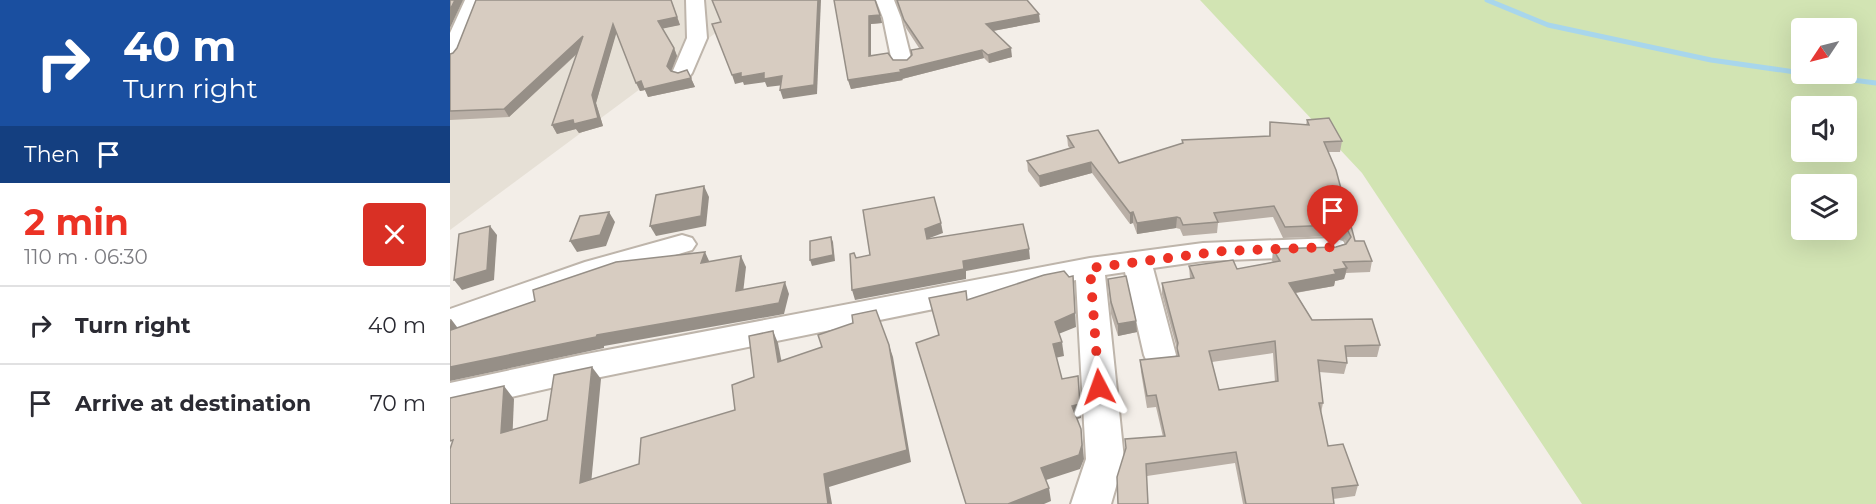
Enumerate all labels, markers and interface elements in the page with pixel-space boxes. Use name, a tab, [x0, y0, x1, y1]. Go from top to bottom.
north arrow	[1791, 18, 1857, 84]
map controls	[1791, 18, 1857, 240]
text: 40 m	[123, 20, 236, 72]
icon: right	[24, 24, 102, 102]
text: Turn right	[123, 72, 258, 105]
button: sound	[1791, 96, 1857, 162]
icon: arrive	[92, 138, 125, 171]
text: Then	[24, 141, 80, 168]
button: layers	[1791, 174, 1857, 240]
pin	[1307, 185, 1358, 247]
icon: arrive	[1316, 194, 1349, 227]
text: 2 min	[24, 200, 129, 244]
button: close	[363, 203, 426, 266]
text: 110 m · 06:30	[24, 245, 148, 269]
icon: right	[24, 309, 57, 342]
text: Turn right	[75, 312, 190, 339]
text: 40 m	[368, 312, 426, 339]
position arrow	[1067, 355, 1131, 419]
icon: arrive	[24, 387, 57, 420]
text: Arrive at destination	[75, 390, 311, 417]
text: 70 m	[370, 390, 426, 417]

